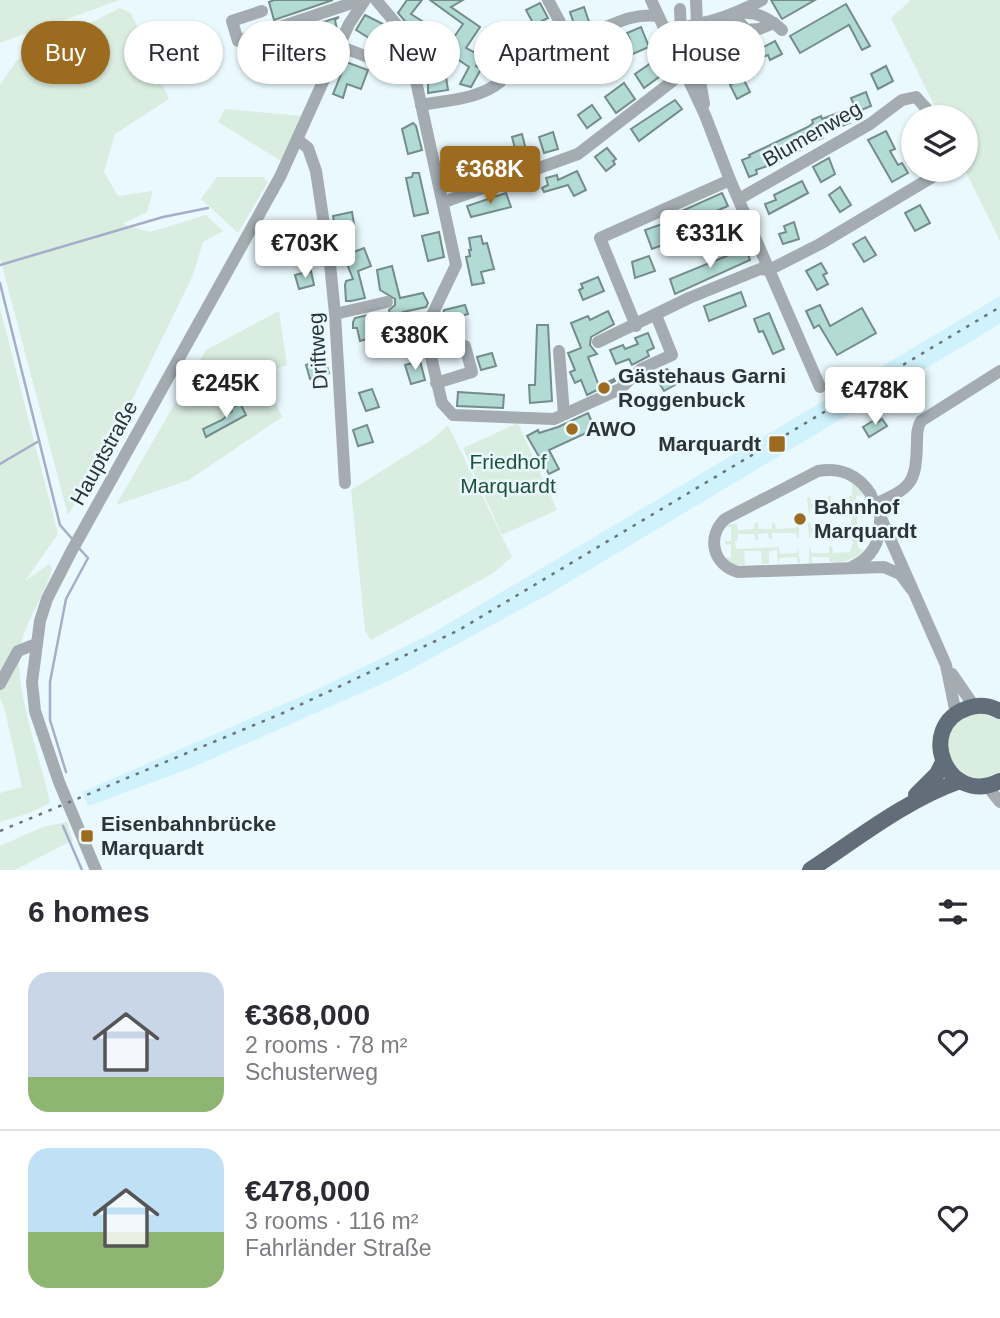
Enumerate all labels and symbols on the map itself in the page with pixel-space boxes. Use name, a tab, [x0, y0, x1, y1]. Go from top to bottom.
street label: Blumenweg	[758, 96, 865, 171]
pin: €368K	[441, 146, 539, 206]
pin: €331K	[661, 210, 759, 270]
pin: €703K	[256, 220, 354, 280]
street label: Driftweg	[303, 312, 332, 390]
pin: €380K	[366, 312, 464, 372]
pin: €245K	[177, 360, 275, 420]
place label: Gästehaus Garni Roggenbuck	[618, 364, 786, 411]
pin: €478K	[826, 368, 924, 427]
marker: Gästehaus Garni Roggenbuck	[596, 380, 612, 396]
street label: Hauptstraße	[65, 397, 142, 509]
place label: AWO	[586, 417, 636, 440]
marker: AWO	[564, 421, 580, 437]
place label: Marquardt	[658, 432, 761, 455]
marker: Marquardt	[767, 434, 787, 454]
park label: Friedhof Marquardt	[460, 450, 556, 497]
place label: Bahnhof Marquardt	[814, 495, 917, 542]
marker: Bahnhof Marquardt	[792, 511, 808, 527]
place label: Eisenbahnbrücke Marquardt	[101, 812, 276, 859]
marker: Eisenbahnbrücke Marquardt	[79, 828, 95, 844]

